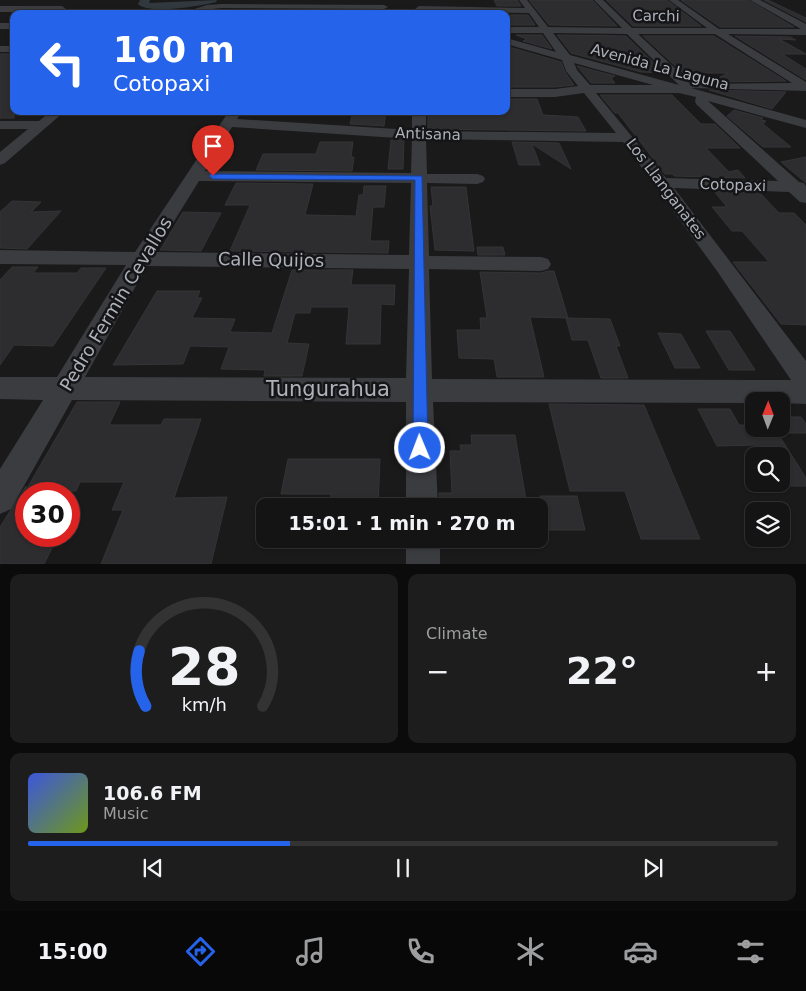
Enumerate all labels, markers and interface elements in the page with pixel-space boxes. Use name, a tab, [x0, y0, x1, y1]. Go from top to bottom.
street label: Carchi	[632, 7, 680, 25]
icon: left	[30, 30, 95, 95]
text: 160 m	[113, 30, 235, 70]
street label: Avenida La Laguna	[589, 40, 731, 94]
text: Cotopaxi	[113, 71, 211, 96]
street label: Antisana	[395, 124, 461, 144]
pin	[192, 125, 234, 176]
icon: arrive	[199, 132, 227, 160]
street label: Los Llanganates	[622, 135, 710, 243]
street label: Cotopaxi	[699, 175, 767, 195]
street label: Pedro Fermin Cevallos	[55, 213, 176, 395]
street label: Calle Quijos	[218, 248, 324, 271]
street label: Tungurahua	[265, 377, 390, 401]
north arrow	[745, 392, 790, 438]
map controls	[745, 392, 790, 547]
position arrow	[393, 421, 445, 473]
button: search	[745, 447, 790, 492]
speed limit sign: 30	[15, 482, 80, 547]
button: layers	[745, 502, 790, 547]
text: 15:01 · 1 min · 270 m	[288, 512, 516, 534]
text: Climate	[426, 624, 488, 643]
text: 28	[168, 637, 240, 697]
text: 22°	[566, 649, 638, 693]
text: −	[426, 655, 449, 688]
text: +	[755, 655, 778, 688]
text: km/h	[181, 694, 227, 715]
text: 106.6 FM	[103, 782, 202, 804]
text: Music	[103, 804, 149, 823]
icon: previous	[139, 854, 167, 882]
icon: pause	[389, 854, 417, 882]
icon: next	[639, 854, 667, 882]
icon: directions	[183, 934, 218, 969]
icon: music	[293, 934, 328, 969]
icon: phone	[403, 934, 438, 969]
icon: climate	[513, 934, 548, 969]
icon: car	[623, 934, 658, 969]
icon: filters	[733, 934, 768, 969]
text: 15:00	[38, 939, 108, 964]

